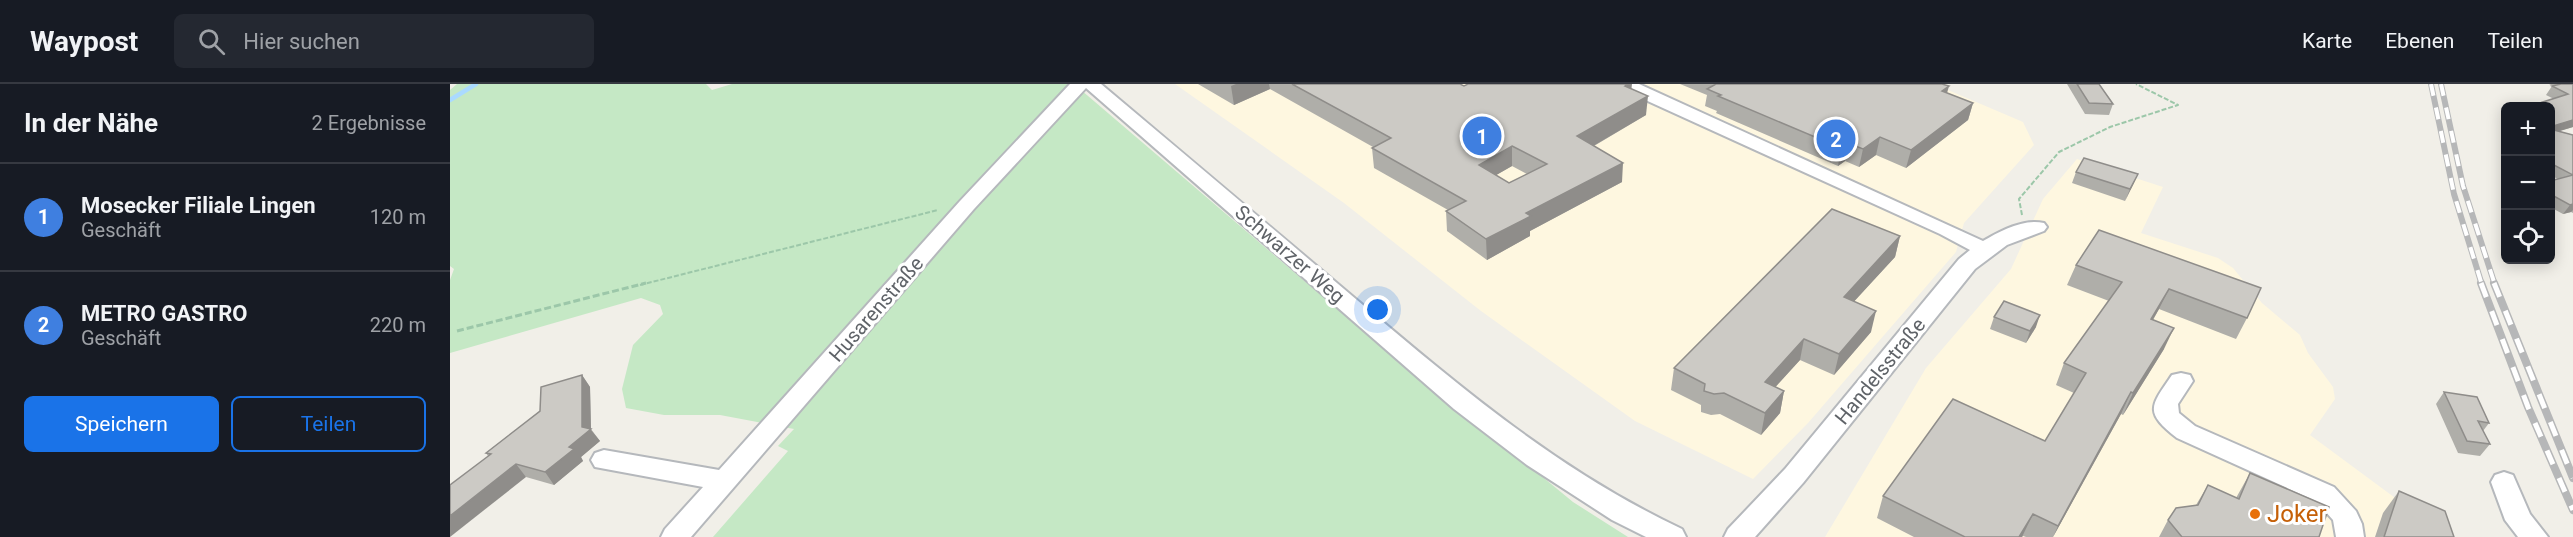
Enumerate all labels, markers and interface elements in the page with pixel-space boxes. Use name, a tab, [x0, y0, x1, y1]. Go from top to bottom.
search box	[174, 14, 594, 68]
text: Waypost	[30, 25, 138, 58]
icon: search	[195, 25, 228, 58]
text: Hier suchen	[243, 29, 360, 54]
text: Karte	[2302, 29, 2352, 53]
text: Ebenen	[2385, 29, 2454, 53]
text: Teilen	[2487, 29, 2543, 53]
map controls	[2501, 102, 2555, 264]
button: +	[2501, 102, 2555, 156]
text: In der Nähe	[24, 108, 158, 138]
text: 2 Ergebnisse	[312, 111, 426, 135]
pin: 1	[1462, 113, 1502, 158]
pin: 2	[1816, 116, 1856, 162]
button: −	[2501, 156, 2555, 210]
text: Mosecker Filiale Lingen	[81, 193, 316, 218]
street label: Schwarzer Weg	[1230, 200, 1350, 308]
text: 1	[38, 205, 49, 229]
text: 120 m	[370, 205, 426, 229]
button: locate	[2501, 210, 2555, 264]
text: Geschäft	[81, 218, 161, 242]
street label: Husarenstraße	[824, 252, 928, 366]
your location	[1363, 295, 1392, 324]
text: METRO GASTRO	[81, 301, 247, 326]
text: 2	[38, 313, 49, 337]
text: 220 m	[370, 313, 426, 337]
street label: Handelsstraße	[1830, 313, 1930, 429]
text: Geschäft	[81, 326, 161, 350]
button: Speichern	[24, 396, 219, 452]
button: Teilen	[231, 396, 426, 452]
place label: Joker	[2267, 500, 2327, 528]
marker: Joker	[2248, 507, 2262, 521]

